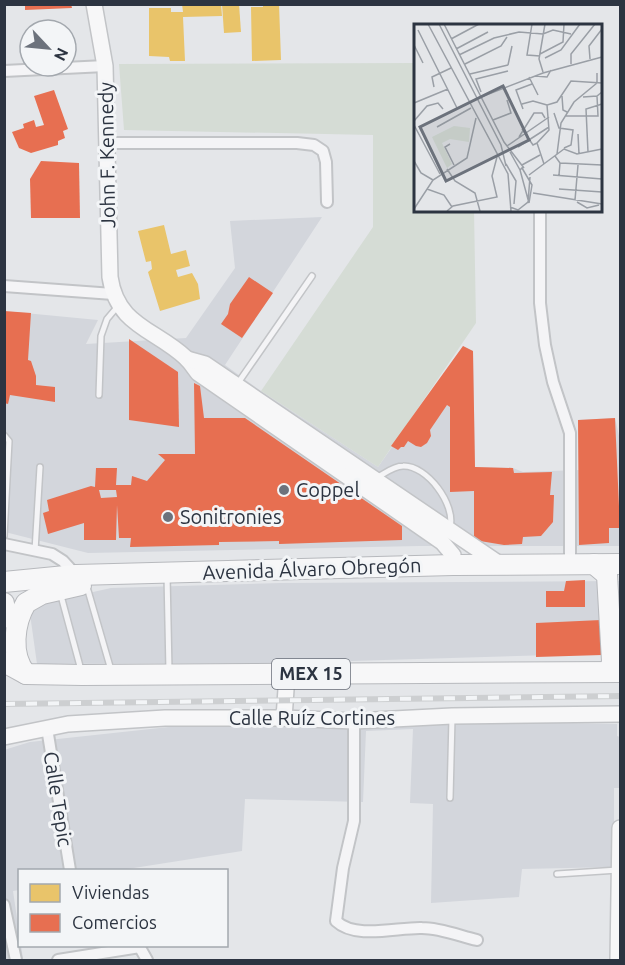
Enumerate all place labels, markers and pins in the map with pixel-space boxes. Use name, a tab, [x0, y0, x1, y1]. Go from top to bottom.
place label: Coppel	[296, 478, 360, 501]
marker: Coppel	[277, 483, 291, 497]
place label: Sonitronies	[180, 505, 282, 528]
marker: Sonitronies	[161, 510, 175, 524]

